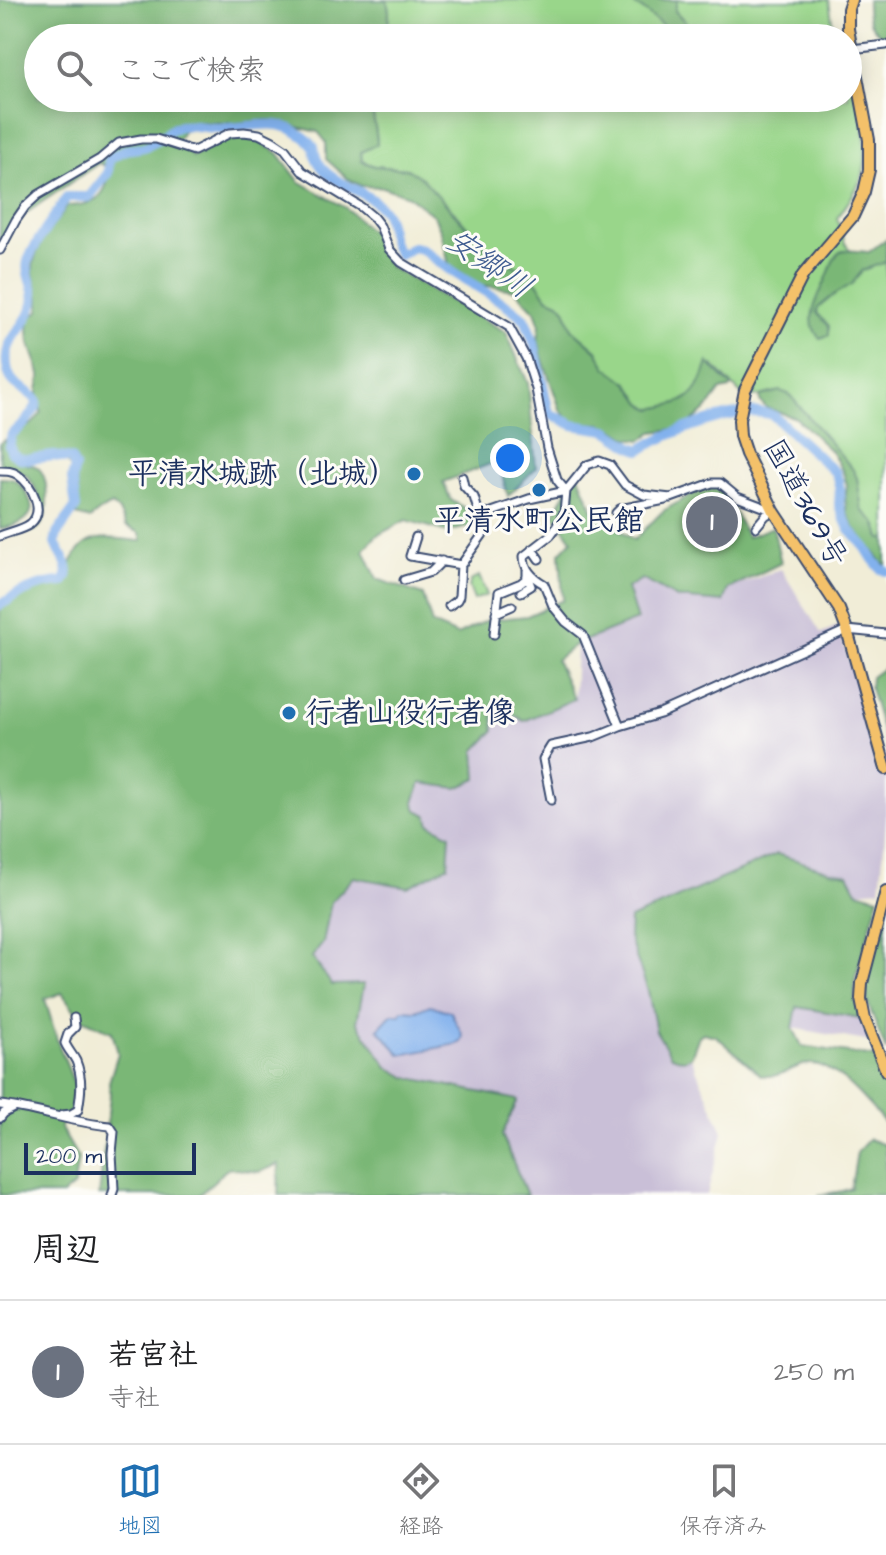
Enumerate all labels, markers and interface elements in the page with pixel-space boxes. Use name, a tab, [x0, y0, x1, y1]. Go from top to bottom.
search box	[24, 24, 862, 112]
icon: search	[52, 46, 96, 90]
text: ここで検索	[116, 50, 266, 92]
water label: 安郷川	[437, 218, 541, 310]
street label: 国道369号	[752, 431, 858, 575]
your location	[490, 438, 530, 478]
place label: 平清水城跡（北城）	[128, 453, 398, 495]
marker: 平清水城跡（北城）	[405, 465, 423, 483]
marker: 平清水町公民館	[530, 481, 548, 499]
pin: 1	[686, 492, 738, 552]
place label: 平清水町公民館	[434, 500, 644, 542]
place label: 行者山役行者像	[305, 692, 515, 734]
marker: 行者山役行者像	[280, 704, 298, 722]
scale bar	[24, 1139, 196, 1175]
text: 200 m	[36, 1141, 102, 1172]
text: 周辺	[32, 1226, 100, 1274]
text: 若宮社	[108, 1334, 198, 1376]
text: 1	[56, 1354, 60, 1390]
text: 250 m	[774, 1354, 854, 1390]
text: 寺社	[108, 1380, 160, 1416]
tab: 地図	[118, 1459, 162, 1542]
tab: 経路	[399, 1459, 443, 1542]
tab: 保存済み	[680, 1459, 768, 1542]

